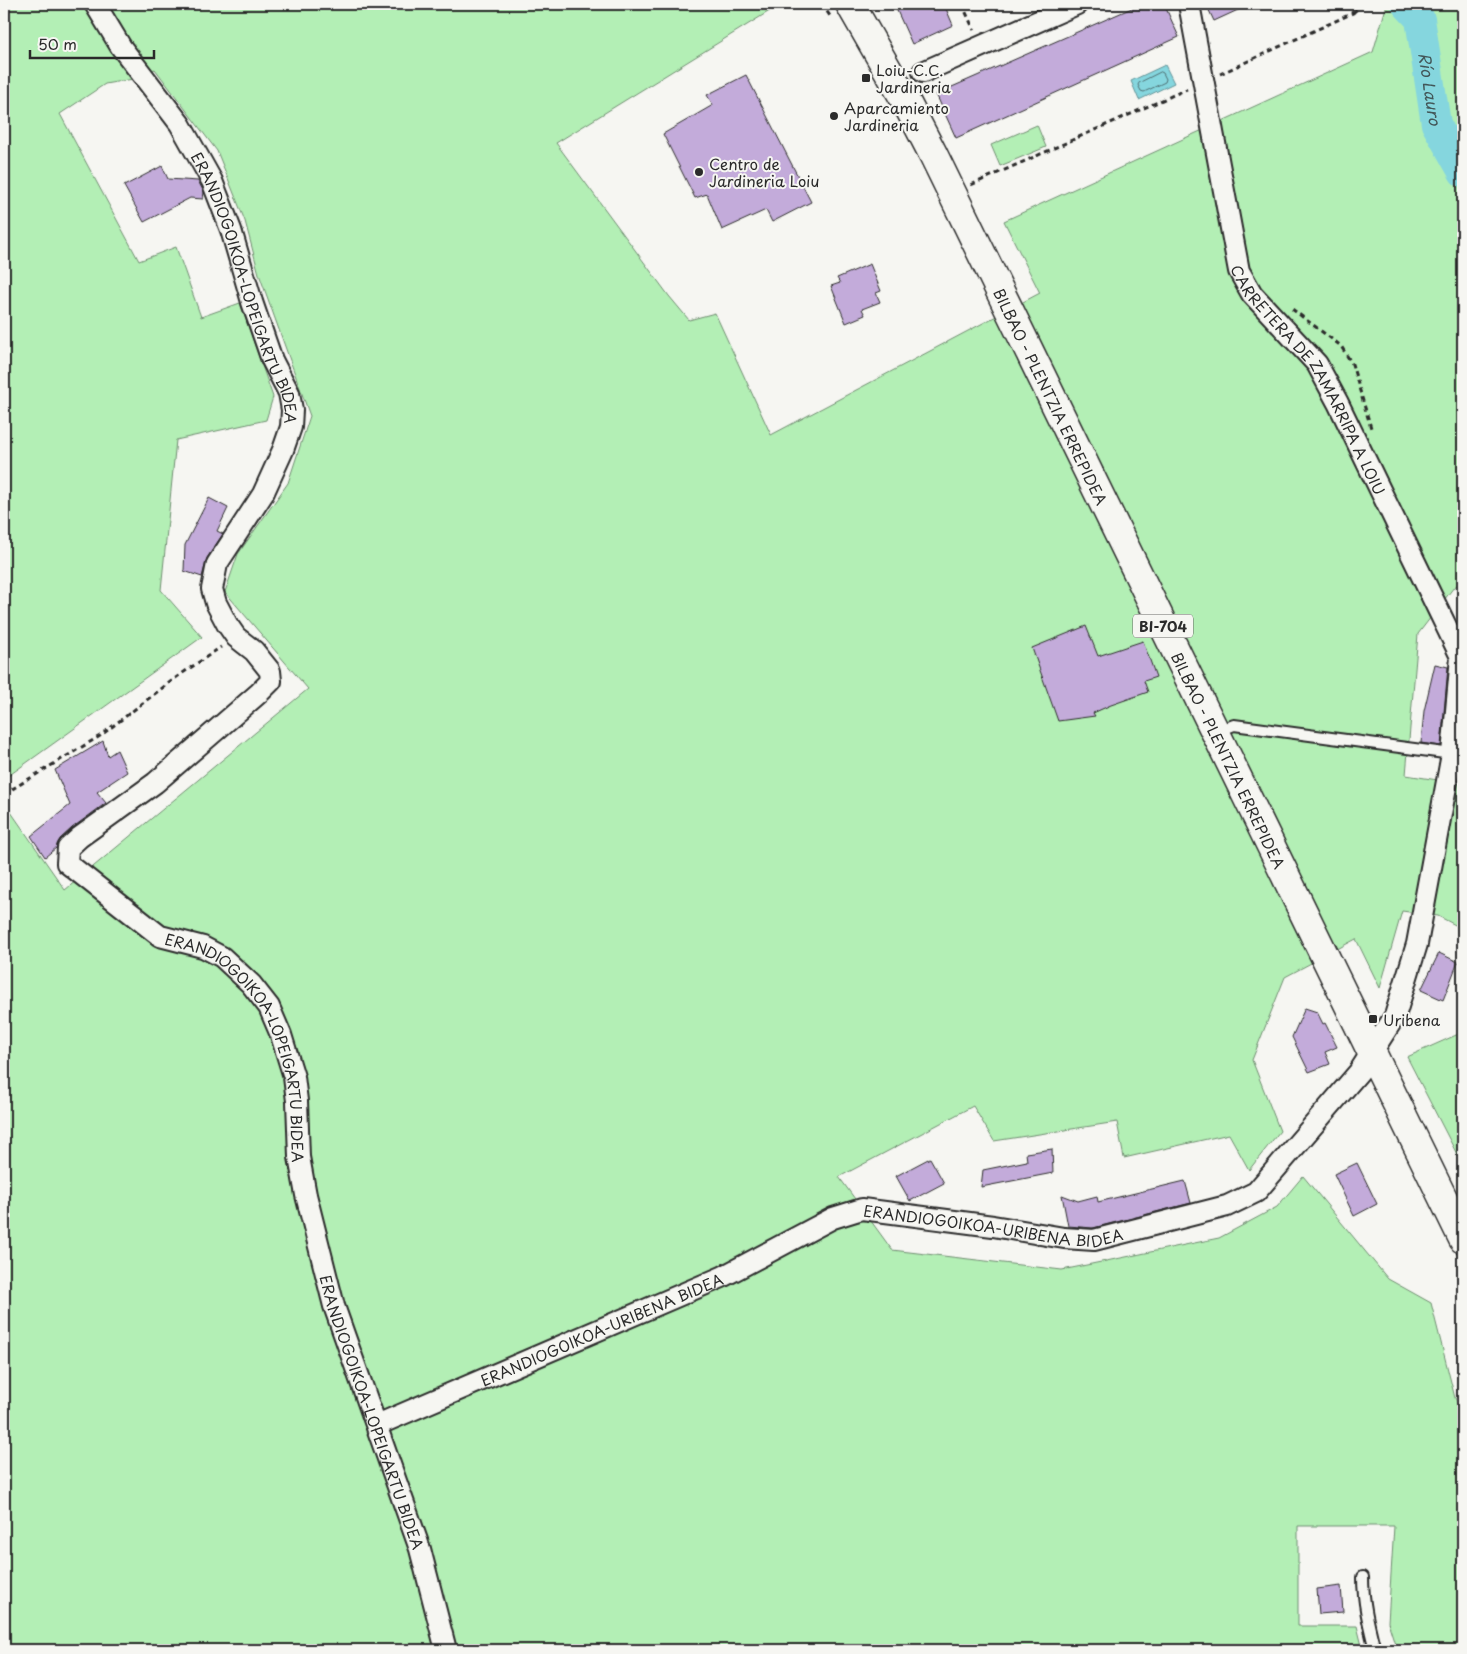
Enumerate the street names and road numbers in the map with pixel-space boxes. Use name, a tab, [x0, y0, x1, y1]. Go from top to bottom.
street label: ERANDIOGOIKOA-LOPEIGARTU BIDEA	[186, 147, 304, 424]
street label: CARRETERA DE ZAMARRIPA A LOIU	[1227, 263, 1392, 498]
street label: BILBAO - PLENTZIA ERREPIDEA	[989, 284, 1114, 508]
road number: BI-704	[1133, 614, 1193, 638]
street label: BILBAO - PLENTZIA ERREPIDEA	[1166, 648, 1292, 872]
street label: ERANDIOGOIKOA-LOPEIGARTU BIDEA	[163, 926, 311, 1163]
street label: ERANDIOGOIKOA-URIBENA BIDEA	[862, 1198, 1125, 1252]
street label: ERANDIOGOIKOA-URIBENA BIDEA	[476, 1267, 726, 1391]
street label: ERANDIOGOIKOA-LOPEIGARTU BIDEA	[315, 1272, 431, 1552]

